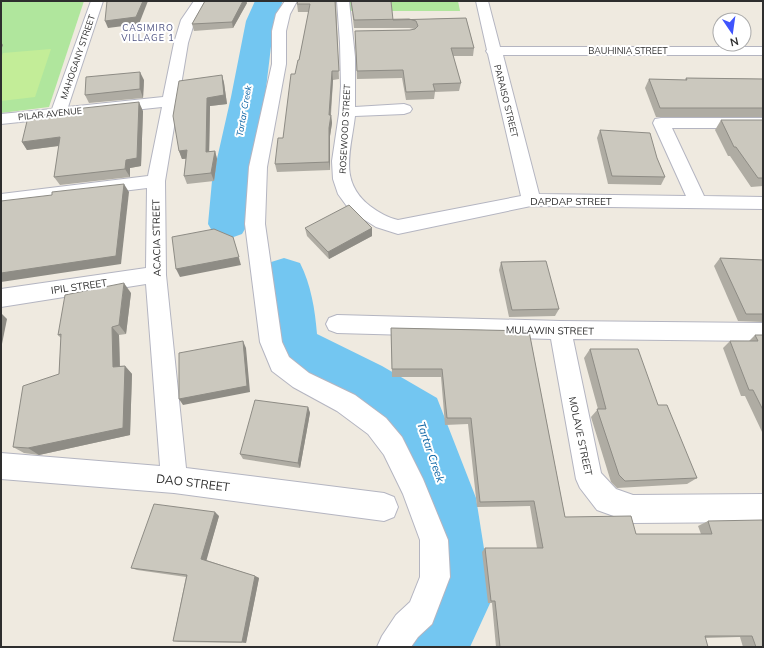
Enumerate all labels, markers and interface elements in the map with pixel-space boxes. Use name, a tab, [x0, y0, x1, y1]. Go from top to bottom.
street label: MAHOGANY STREET	[58, 12, 97, 101]
north arrow	[712, 12, 752, 52]
district label: CASIMIRO VILLAGE 1	[121, 22, 175, 43]
text: N	[729, 34, 740, 49]
street label: BAUHINIA STREET	[588, 45, 668, 56]
street label: PARAISO STREET	[492, 63, 521, 139]
street label: ROSEWOOD STREET	[337, 83, 352, 174]
water label: Tartar Creek	[234, 84, 253, 137]
street label: PILAR AVENUE	[17, 105, 83, 122]
street label: DAPDAP STREET	[530, 195, 612, 208]
street label: ACACIA STREET	[149, 199, 164, 277]
street label: IPIL STREET	[50, 276, 108, 297]
street label: MULAWIN STREET	[506, 323, 594, 338]
street label: MOLAVE STREET	[566, 395, 595, 477]
water label: Tartar Creek	[414, 420, 448, 484]
street label: DAO STREET	[155, 471, 231, 495]

